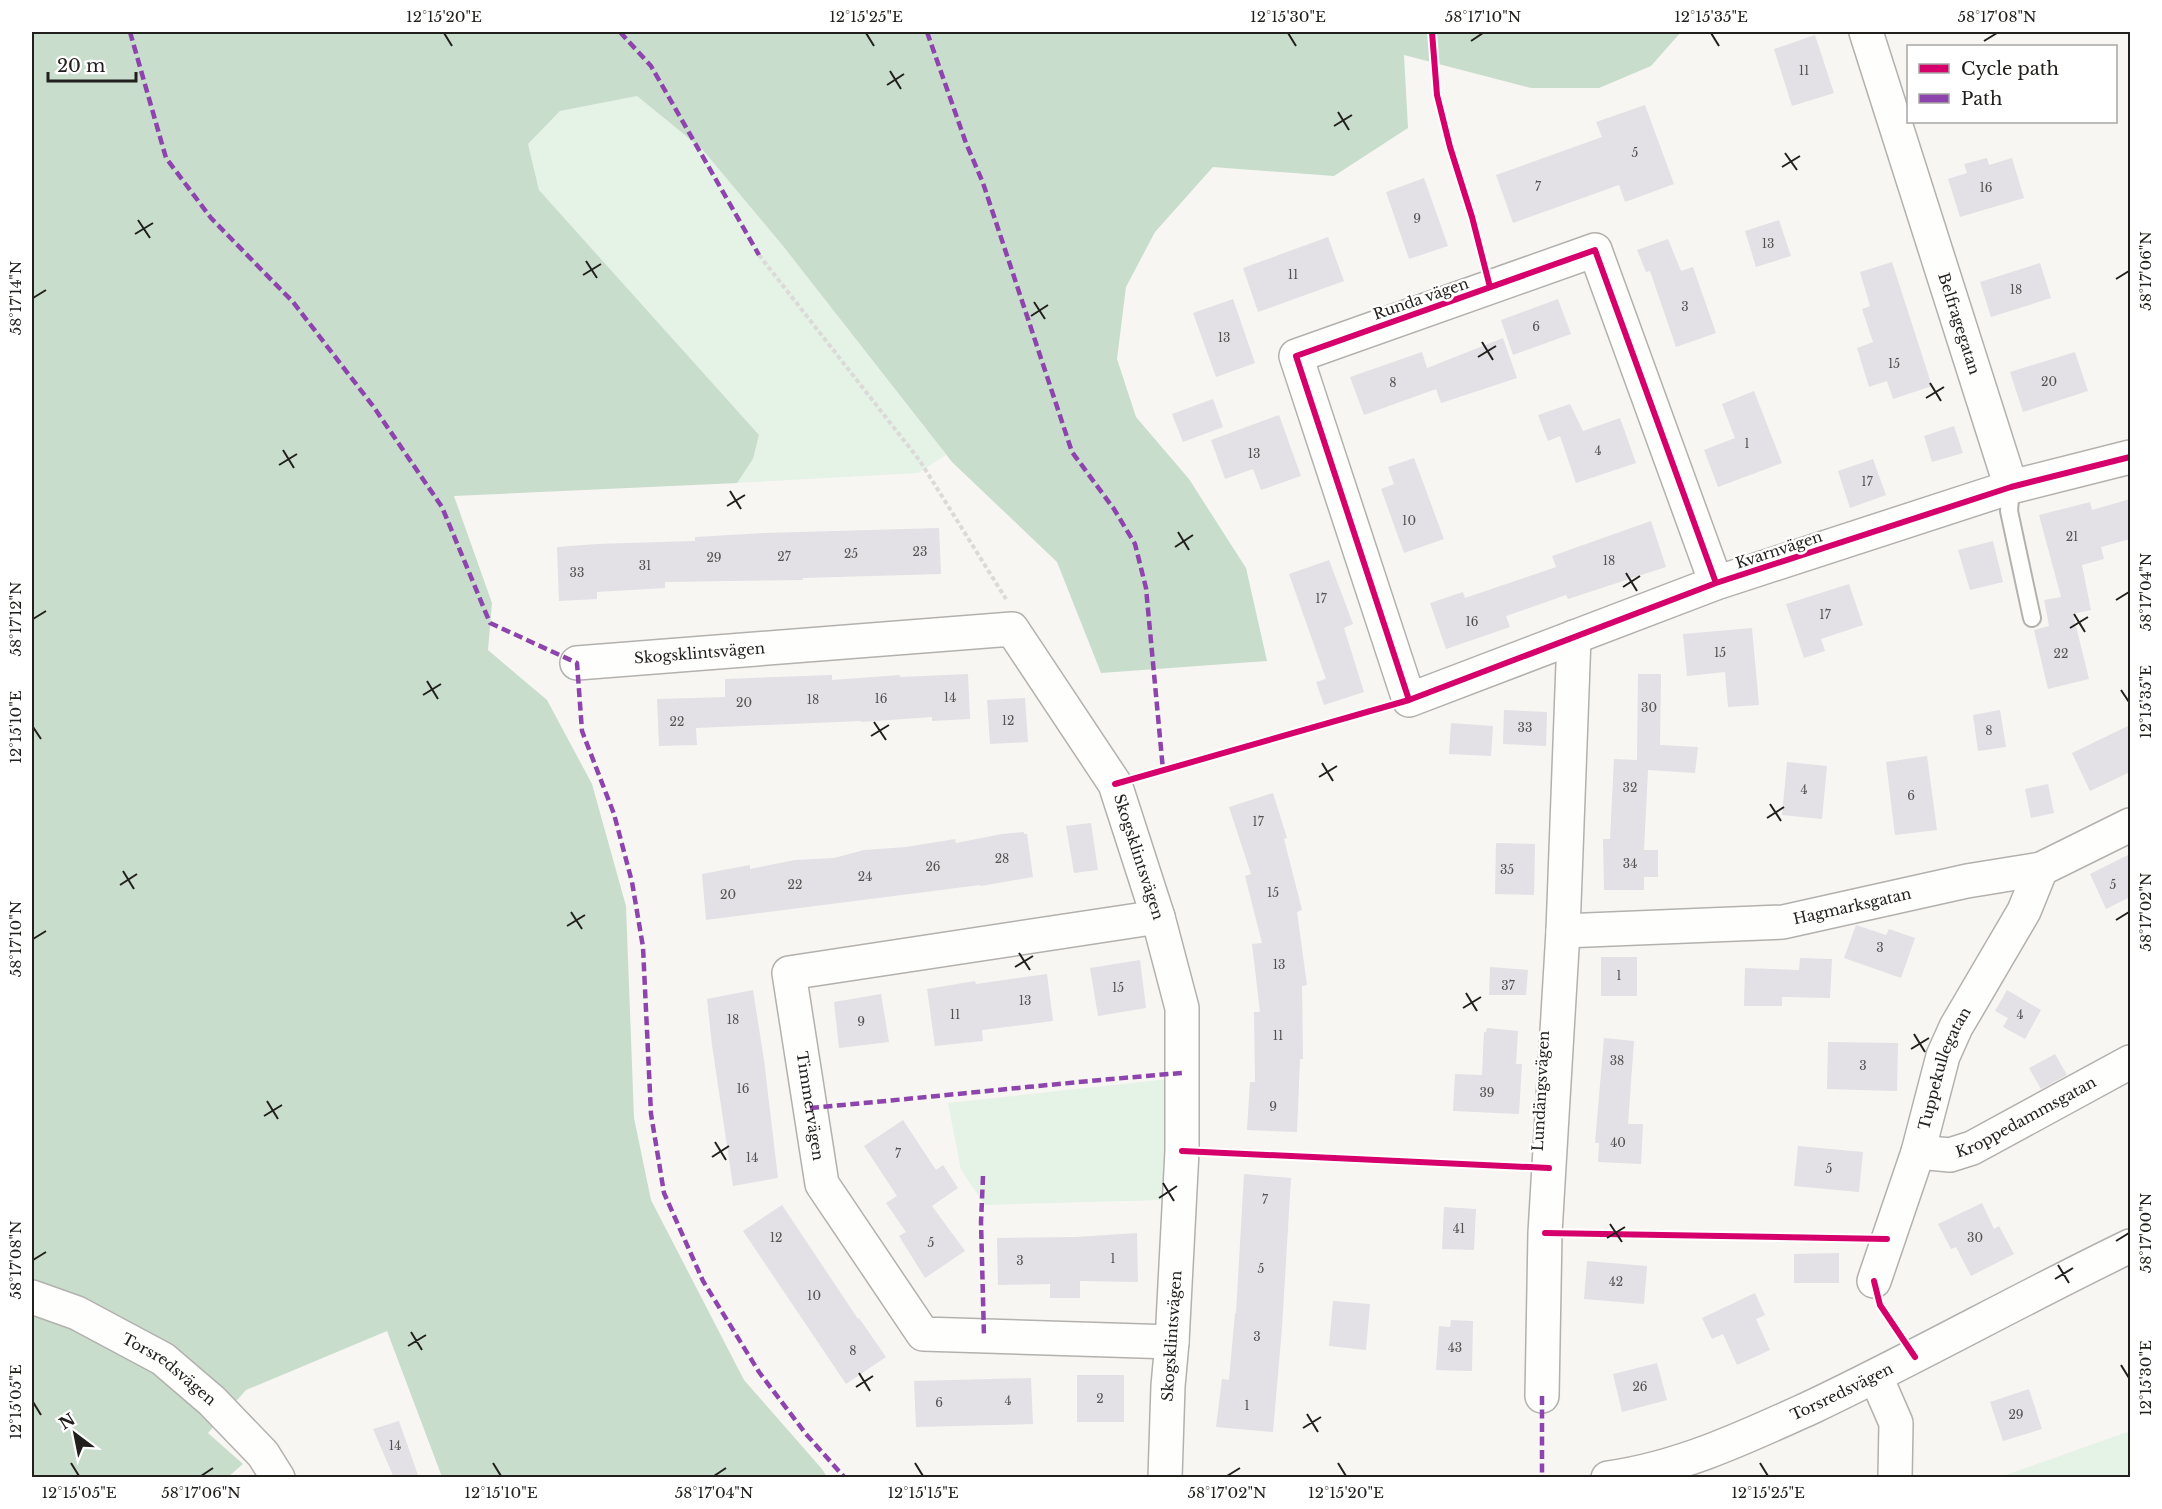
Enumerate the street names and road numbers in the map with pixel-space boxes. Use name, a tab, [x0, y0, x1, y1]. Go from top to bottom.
street label: Belfragegatan	[1934, 270, 1985, 377]
street label: Runda vägen	[1371, 273, 1471, 324]
street label: Kvarnvägen	[1733, 527, 1825, 572]
street label: Skogsklintsvägen	[633, 638, 766, 667]
street label: Skogsklintsvägen	[1110, 791, 1168, 922]
street label: Hagmarksgatan	[1791, 884, 1913, 928]
street label: Tuppekullegatan	[1914, 1003, 1975, 1132]
street label: Lundängsvägen	[1528, 1030, 1553, 1152]
street label: Timmervägen	[792, 1050, 828, 1162]
street label: Kroppedammsgatan	[1953, 1072, 2099, 1162]
street label: Skogsklintsvägen	[1157, 1270, 1186, 1402]
street label: Torsredsvägen	[119, 1329, 220, 1409]
street label: Torsredsvägen	[1787, 1359, 1896, 1425]

